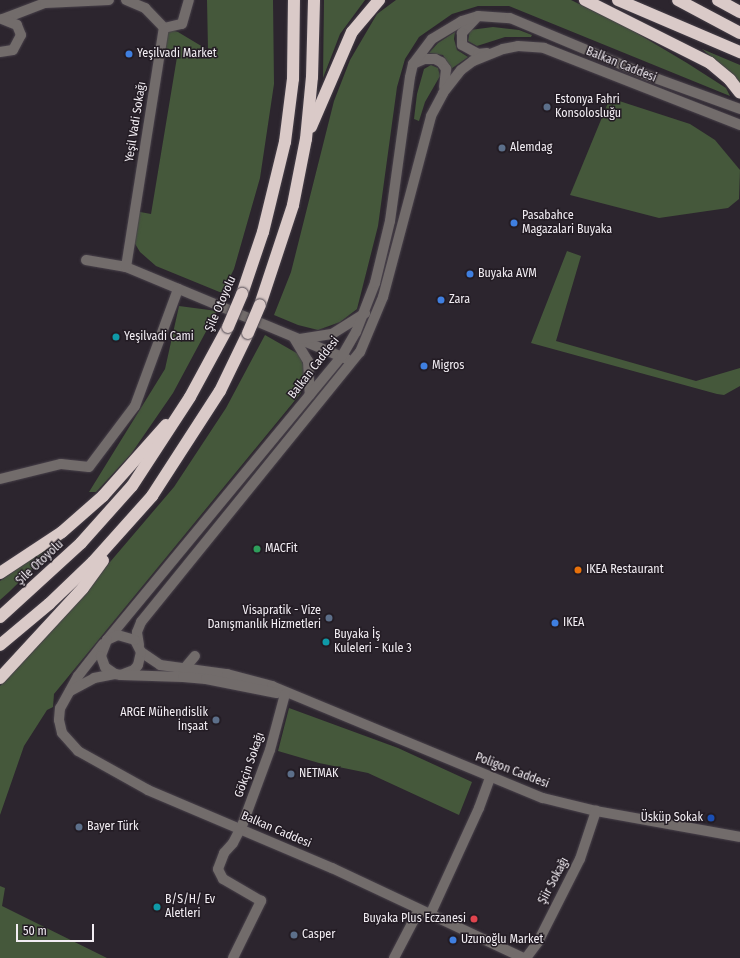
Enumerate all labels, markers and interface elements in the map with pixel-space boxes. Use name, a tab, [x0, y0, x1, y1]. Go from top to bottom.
street label: Balkan Caddesi	[584, 44, 658, 86]
place label: Yeşilvadi Market	[137, 47, 217, 61]
marker: Yeşilvadi Market	[124, 49, 134, 59]
street label: Yeşil Vadi Sokağı	[123, 81, 149, 163]
place label: Estonya Fahri Konsolosluğu	[555, 93, 621, 121]
marker: Estonya Fahri Konsolosluğu	[542, 102, 552, 112]
place label: Alemdag	[510, 141, 552, 155]
marker: Alemdag	[497, 143, 507, 153]
place label: Pasabahce Magazalari Buyaka	[522, 209, 612, 237]
marker: Pasabahce Magazalari Buyaka	[509, 218, 519, 228]
place label: Buyaka AVM	[478, 267, 537, 281]
marker: Buyaka AVM	[465, 269, 475, 279]
street label: Şile Otoyolu	[202, 274, 240, 334]
place label: Zara	[449, 293, 470, 307]
marker: Zara	[436, 295, 446, 305]
place label: Yeşilvadi Cami	[124, 330, 194, 344]
marker: Yeşilvadi Cami	[111, 332, 121, 342]
street label: Balkan Caddesi	[285, 334, 343, 402]
place label: Migros	[432, 359, 464, 373]
marker: Migros	[419, 361, 429, 371]
street label: Şile Otoyolu	[13, 537, 67, 589]
place label: MACFit	[265, 542, 298, 556]
marker: MACFit	[252, 544, 262, 554]
place label: IKEA Restaurant	[586, 563, 664, 577]
marker: IKEA Restaurant	[573, 565, 583, 575]
place label: Visapratik - Vize Danışmanlık Hizmetleri	[208, 604, 321, 632]
marker: Visapratik - Vize Danışmanlık Hizmetleri	[324, 613, 334, 623]
place label: IKEA	[563, 616, 584, 630]
marker: IKEA	[550, 618, 560, 628]
place label: Buyaka İş Kuleleri - Kule 3	[334, 628, 412, 656]
marker: Buyaka İş Kuleleri - Kule 3	[321, 637, 331, 647]
place label: ARGE Mühendislik İnşaat	[120, 706, 208, 734]
marker: ARGE Mühendislik İnşaat	[211, 715, 221, 725]
street label: Gökçin Sokağı	[232, 730, 268, 800]
street label: Poligon Caddesi	[473, 750, 551, 792]
place label: NETMAK	[299, 767, 338, 781]
marker: NETMAK	[286, 769, 296, 779]
street label: Balkan Caddesi	[239, 809, 313, 851]
place label: Üsküp Sokak	[641, 811, 703, 825]
marker: Üsküp Sokak	[706, 813, 716, 823]
place label: Bayer Türk	[87, 820, 139, 834]
marker: Bayer Türk	[74, 822, 84, 832]
street label: Şiir Sokağı	[536, 855, 572, 907]
place label: B/S/H/ Ev Aletleri	[165, 893, 215, 921]
marker: B/S/H/ Ev Aletleri	[152, 902, 162, 912]
place label: Buyaka Plus Eczanesi	[363, 912, 466, 926]
marker: Buyaka Plus Eczanesi	[469, 914, 479, 924]
scale bar	[18, 916, 96, 942]
text: 50 m	[23, 924, 47, 938]
place label: Casper	[302, 928, 335, 942]
marker: Casper	[289, 930, 299, 940]
place label: Uzunoğlu Market	[461, 933, 543, 947]
marker: Uzunoğlu Market	[448, 935, 458, 945]

